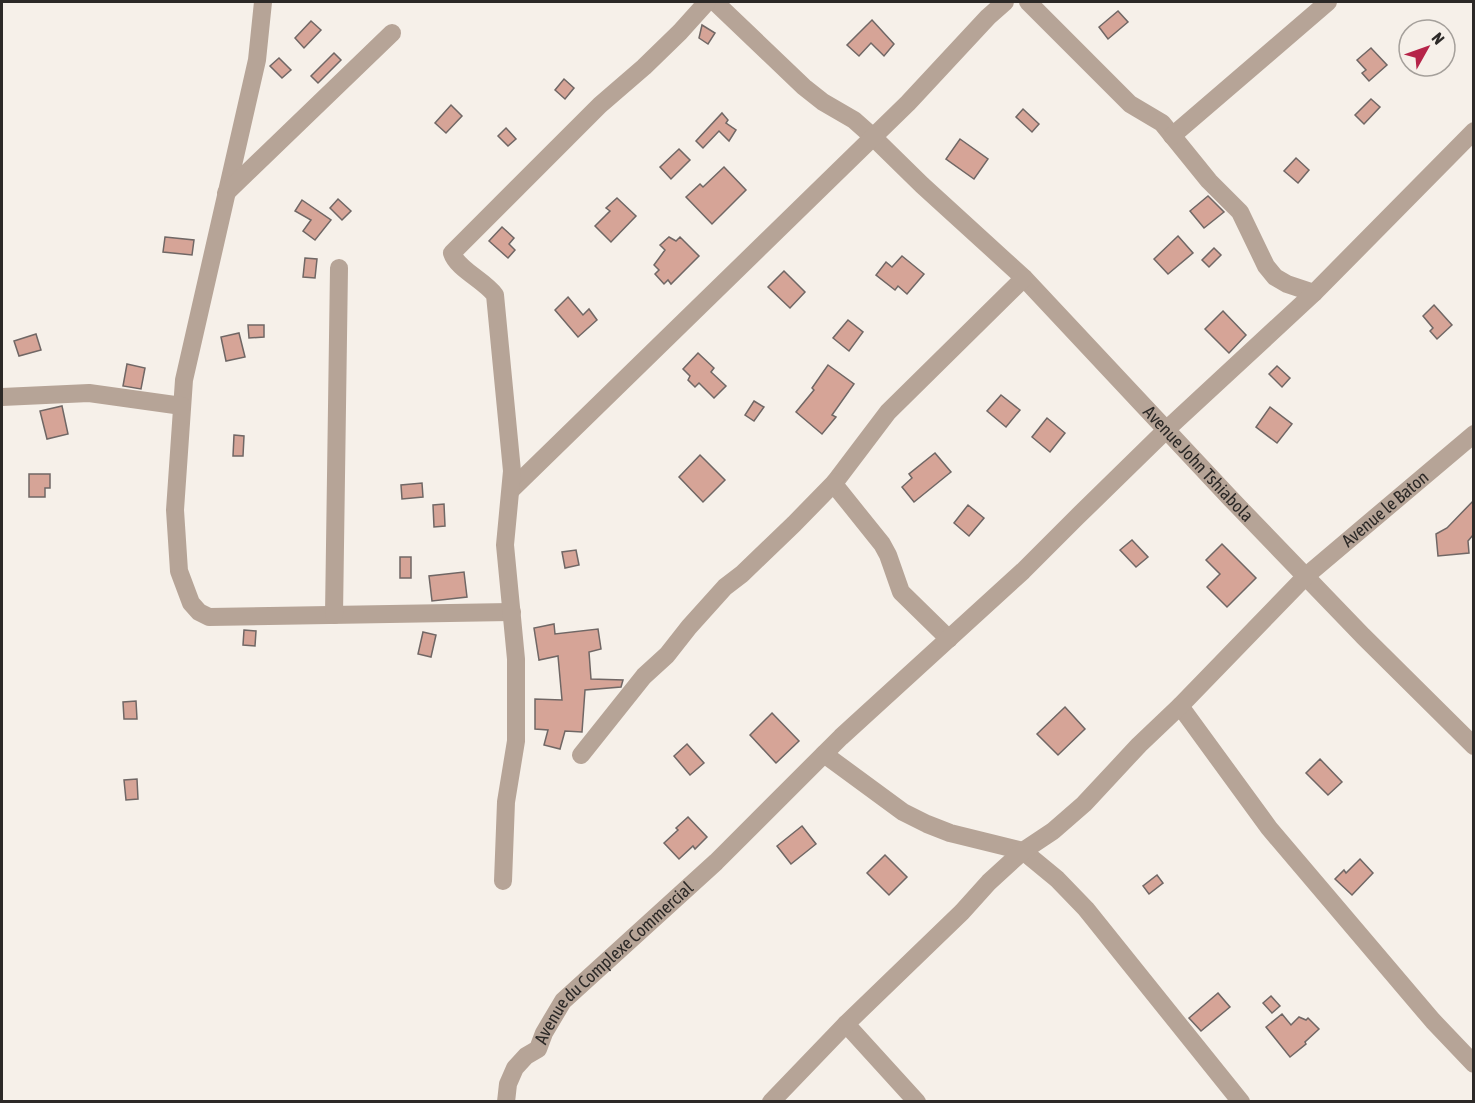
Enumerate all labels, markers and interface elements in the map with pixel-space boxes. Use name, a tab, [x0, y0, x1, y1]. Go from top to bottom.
north arrow	[1397, 18, 1457, 78]
text: N	[1429, 29, 1448, 48]
street label: Avenue John Tshiabola	[1139, 401, 1258, 526]
street label: Avenue le Baton	[1337, 466, 1432, 551]
street label: Avenue du Complexe Commercial	[530, 877, 697, 1047]

